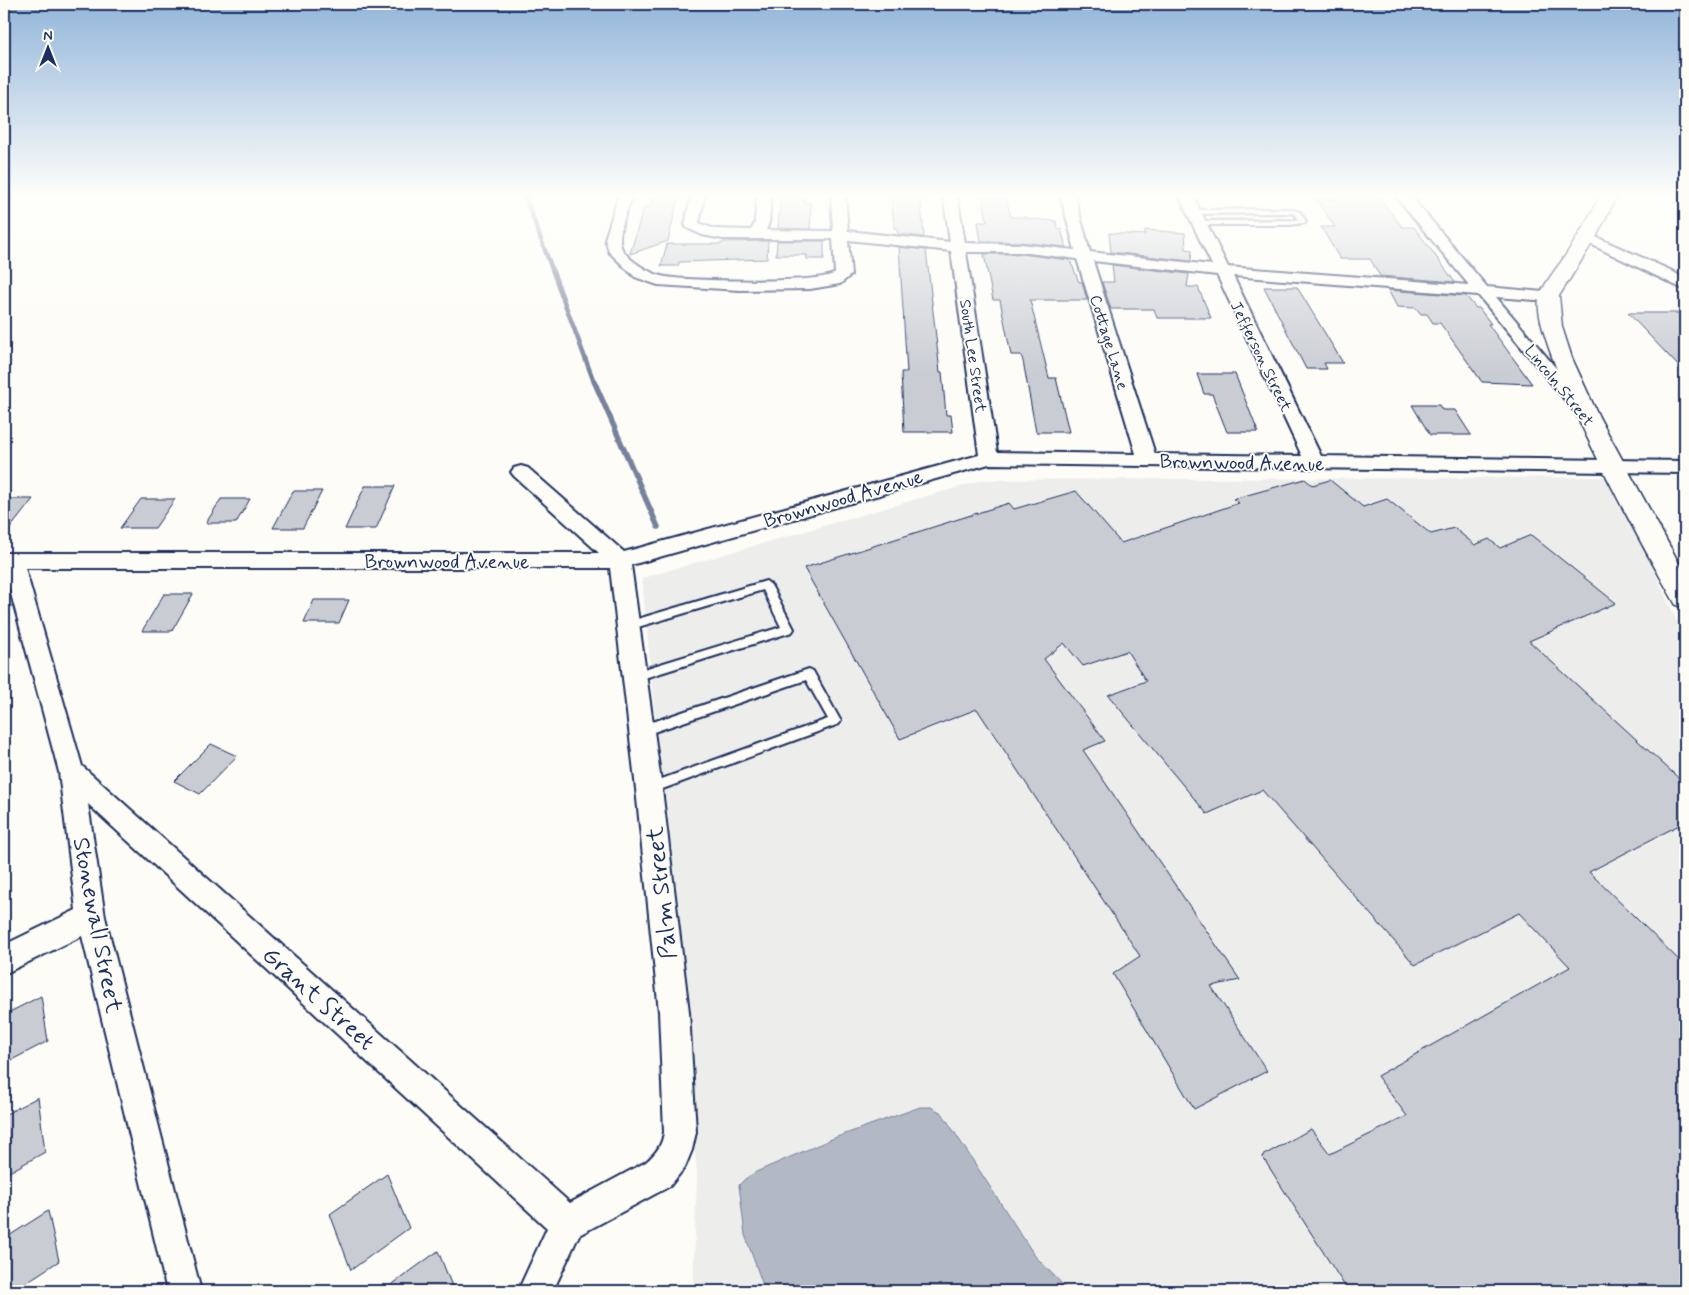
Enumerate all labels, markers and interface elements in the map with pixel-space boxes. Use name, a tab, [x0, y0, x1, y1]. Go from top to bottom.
north arrow	[22, 22, 72, 72]
text: N	[43, 27, 53, 45]
street label: Cottage Lane	[1084, 292, 1133, 393]
street label: South Lee Street	[954, 298, 991, 415]
street label: Jefferson Street	[1225, 298, 1297, 416]
street label: Lincoln Street	[1519, 341, 1598, 431]
street label: Brownwood Avenue	[1159, 449, 1325, 478]
street label: Brownwood Avenue	[760, 464, 926, 535]
street label: Brownwood Avenue	[365, 549, 529, 576]
street label: Palm Street	[640, 825, 685, 961]
street label: Stonewall Street	[64, 835, 129, 1016]
street label: Grant Street	[255, 940, 381, 1058]

